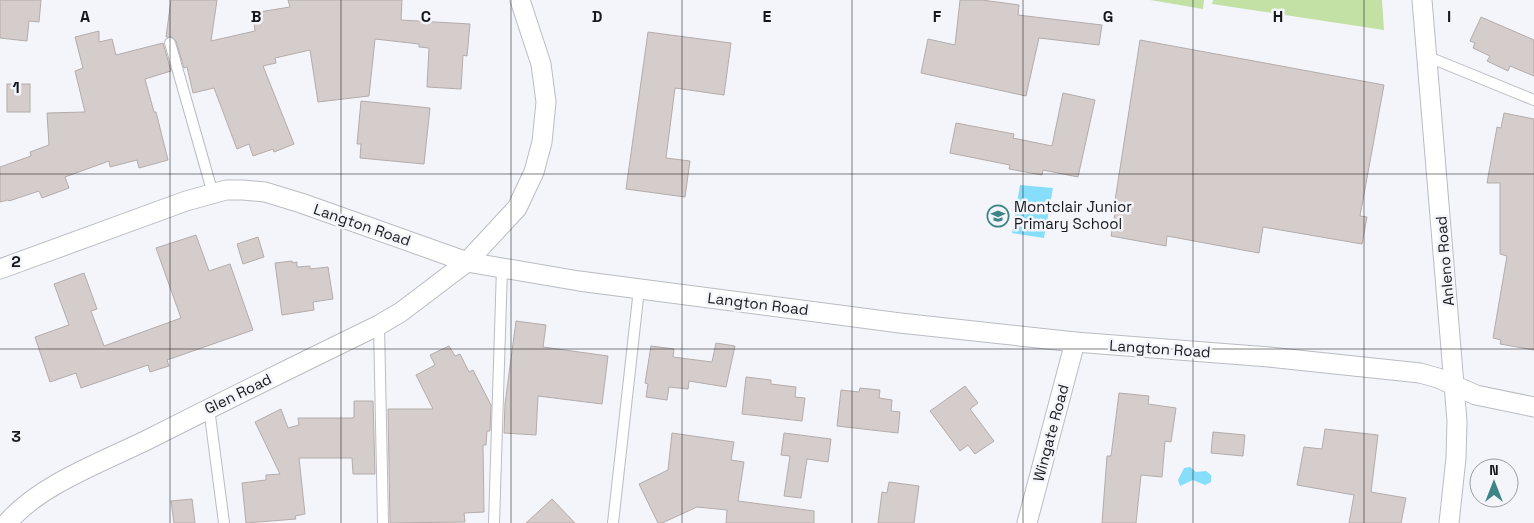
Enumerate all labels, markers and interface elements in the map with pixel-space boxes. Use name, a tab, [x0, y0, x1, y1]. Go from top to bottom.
text: A	[80, 6, 90, 27]
text: B	[251, 6, 261, 27]
text: C	[421, 6, 431, 27]
text: D	[592, 6, 602, 27]
text: E	[763, 6, 772, 27]
text: F	[933, 6, 942, 27]
text: G	[1103, 6, 1113, 27]
text: H	[1273, 6, 1283, 27]
text: I	[1447, 6, 1451, 27]
text: 1	[12, 77, 20, 98]
place label: Montclair Junior Primary School	[1014, 197, 1132, 233]
street label: Langton Road	[311, 199, 413, 250]
school or university icon: Montclair Junior Primary School	[986, 204, 1010, 228]
street label: Anleno Road	[1431, 215, 1458, 307]
text: 2	[11, 251, 21, 272]
street label: Langton Road	[707, 288, 810, 319]
street label: Langton Road	[1109, 335, 1211, 362]
street label: Glen Road	[201, 369, 274, 418]
street label: Wingate Road	[1028, 382, 1073, 484]
text: 3	[11, 426, 21, 447]
north arrow	[1469, 458, 1519, 508]
text: N	[1489, 461, 1499, 479]

